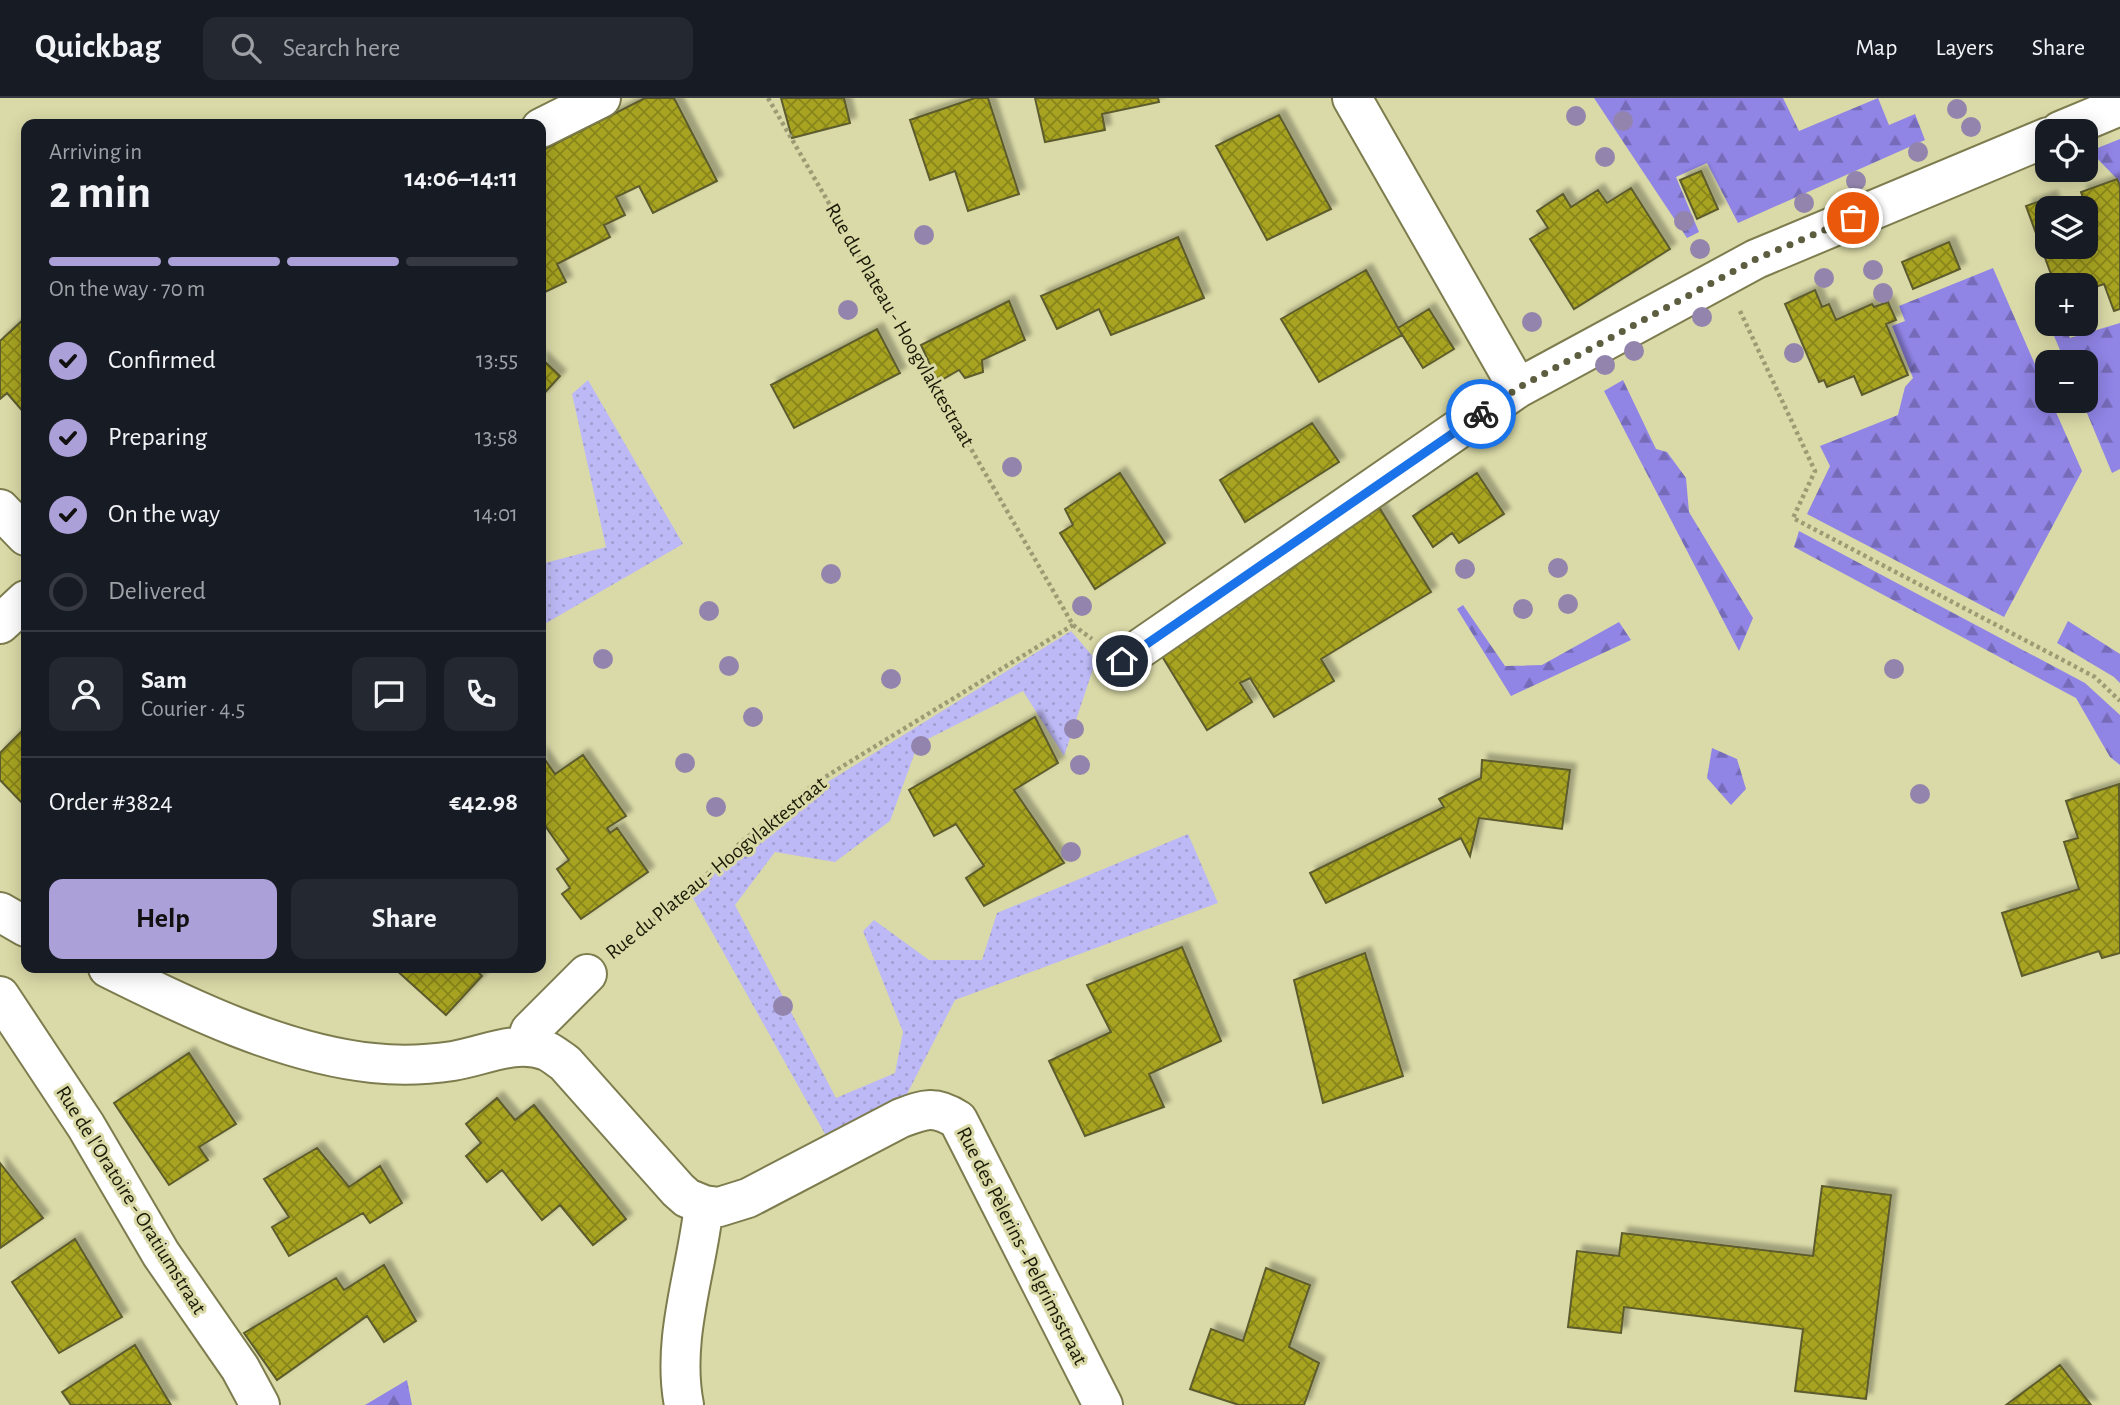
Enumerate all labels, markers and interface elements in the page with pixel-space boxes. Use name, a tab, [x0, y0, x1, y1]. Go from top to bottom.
search box	[203, 17, 693, 80]
icon: search	[227, 29, 265, 67]
text: Quickbag	[35, 31, 161, 64]
text: Search here	[283, 35, 400, 61]
text: Map	[1855, 36, 1897, 60]
text: Layers	[1935, 36, 1994, 60]
text: Share	[2032, 36, 2085, 60]
map controls	[2035, 119, 2098, 413]
button: locate	[2035, 119, 2098, 182]
text: Arriving in	[49, 141, 142, 164]
text: 14:06–14:11	[404, 165, 518, 191]
text: 2 min	[49, 170, 151, 216]
pin	[1823, 188, 1883, 248]
button: layers	[2035, 196, 2098, 259]
icon: bag	[1834, 199, 1872, 237]
street label: Rue du Plateau - Hoogvlaktestraat	[822, 200, 979, 451]
button: +	[2035, 273, 2098, 336]
text: On the way · 70 m	[49, 278, 205, 301]
icon: check	[49, 342, 87, 380]
text: Confirmed	[108, 347, 216, 373]
text: 13:55	[476, 349, 518, 372]
button: −	[2035, 350, 2098, 413]
courier	[1446, 379, 1516, 449]
icon: bike	[1462, 395, 1500, 433]
icon: check	[49, 419, 87, 457]
text: Preparing	[108, 424, 207, 450]
text: 13:58	[475, 426, 518, 449]
icon: check	[49, 496, 87, 534]
text: On the way	[108, 501, 220, 527]
text: 14:01	[474, 503, 518, 526]
text: Delivered	[108, 578, 206, 604]
pin	[1092, 631, 1152, 691]
icon: home	[1103, 642, 1141, 680]
button: person	[49, 657, 123, 731]
button: chat	[352, 657, 426, 731]
button: phone	[444, 657, 518, 731]
text: Sam	[141, 667, 187, 693]
text: Courier · 4.5	[141, 698, 245, 721]
street label: Rue du Plateau - Hoogvlaktestraat	[602, 772, 831, 963]
text: Order #3824	[49, 789, 173, 815]
text: €42.98	[449, 789, 518, 815]
button: Help	[49, 879, 277, 959]
button: Share	[291, 879, 518, 959]
street label: Rue de l'Oratoire - Oratiumstraat	[52, 1082, 210, 1318]
street label: Rue des Pèlerins - Pelgrimsstraat	[953, 1124, 1091, 1369]

